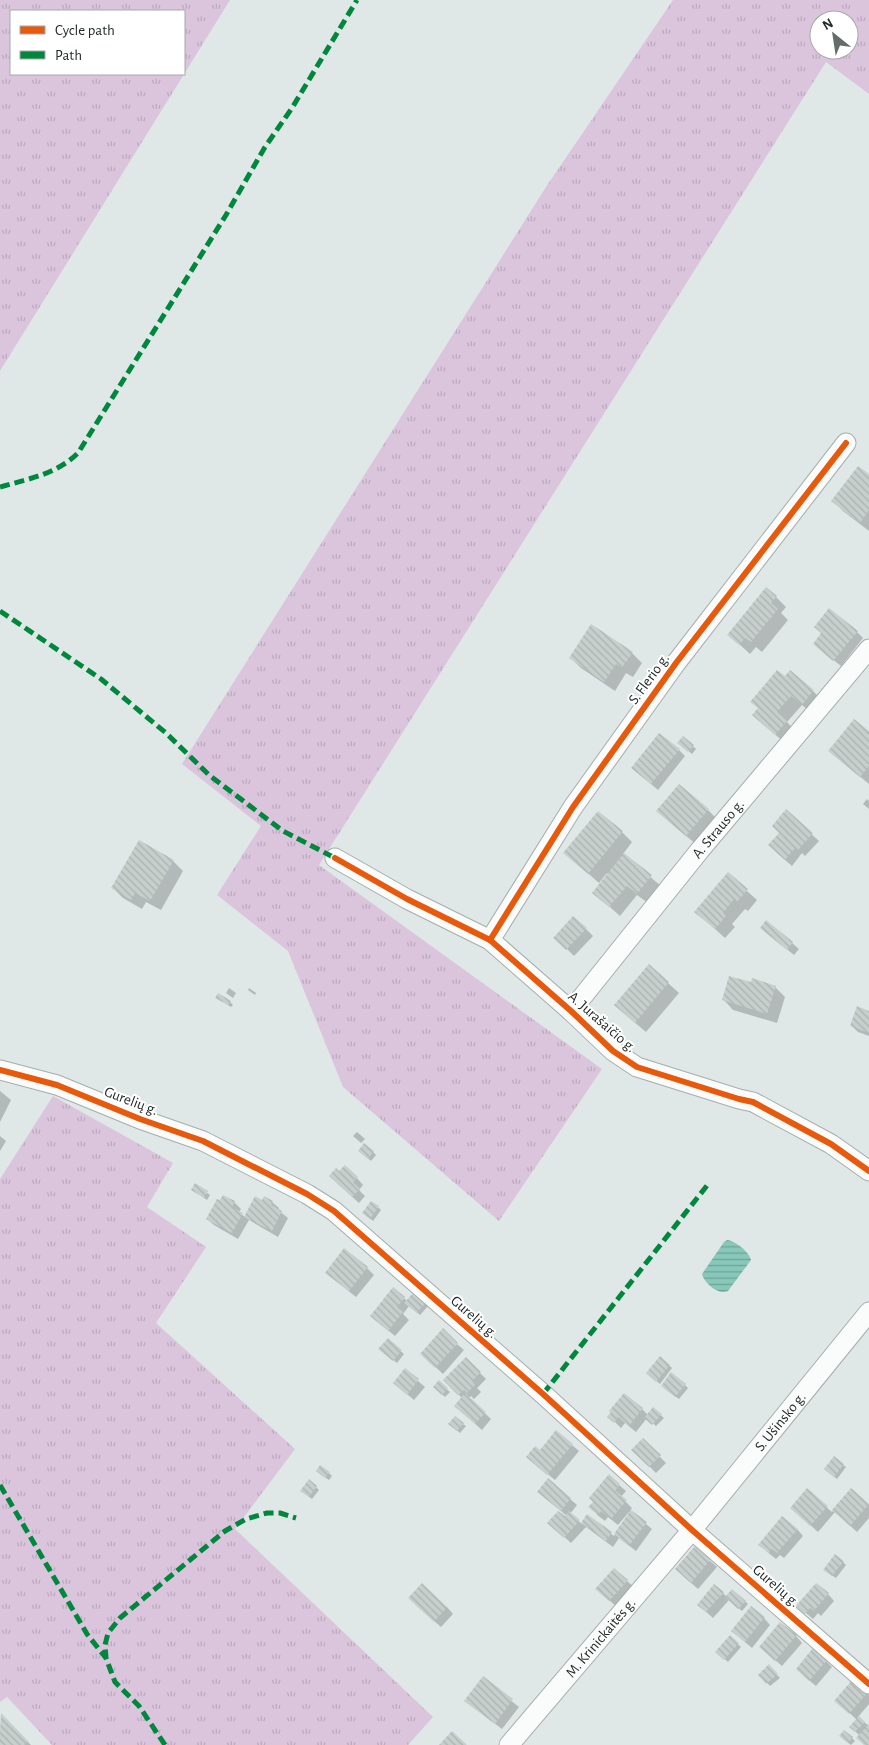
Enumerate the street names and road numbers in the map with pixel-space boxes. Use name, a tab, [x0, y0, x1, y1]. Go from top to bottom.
street label: S. Flerio g.	[626, 651, 672, 707]
street label: A. Strauso g.	[689, 796, 747, 861]
street label: A. Jurašaičio g.	[565, 989, 639, 1055]
street label: Gurelių g.	[102, 1084, 160, 1118]
street label: Gurelių g.	[448, 1293, 500, 1341]
street label: S. Ušinsko g.	[752, 1389, 808, 1454]
street label: Gurelių g.	[750, 1562, 802, 1610]
street label: M. Krinickaitės g.	[563, 1595, 638, 1680]

